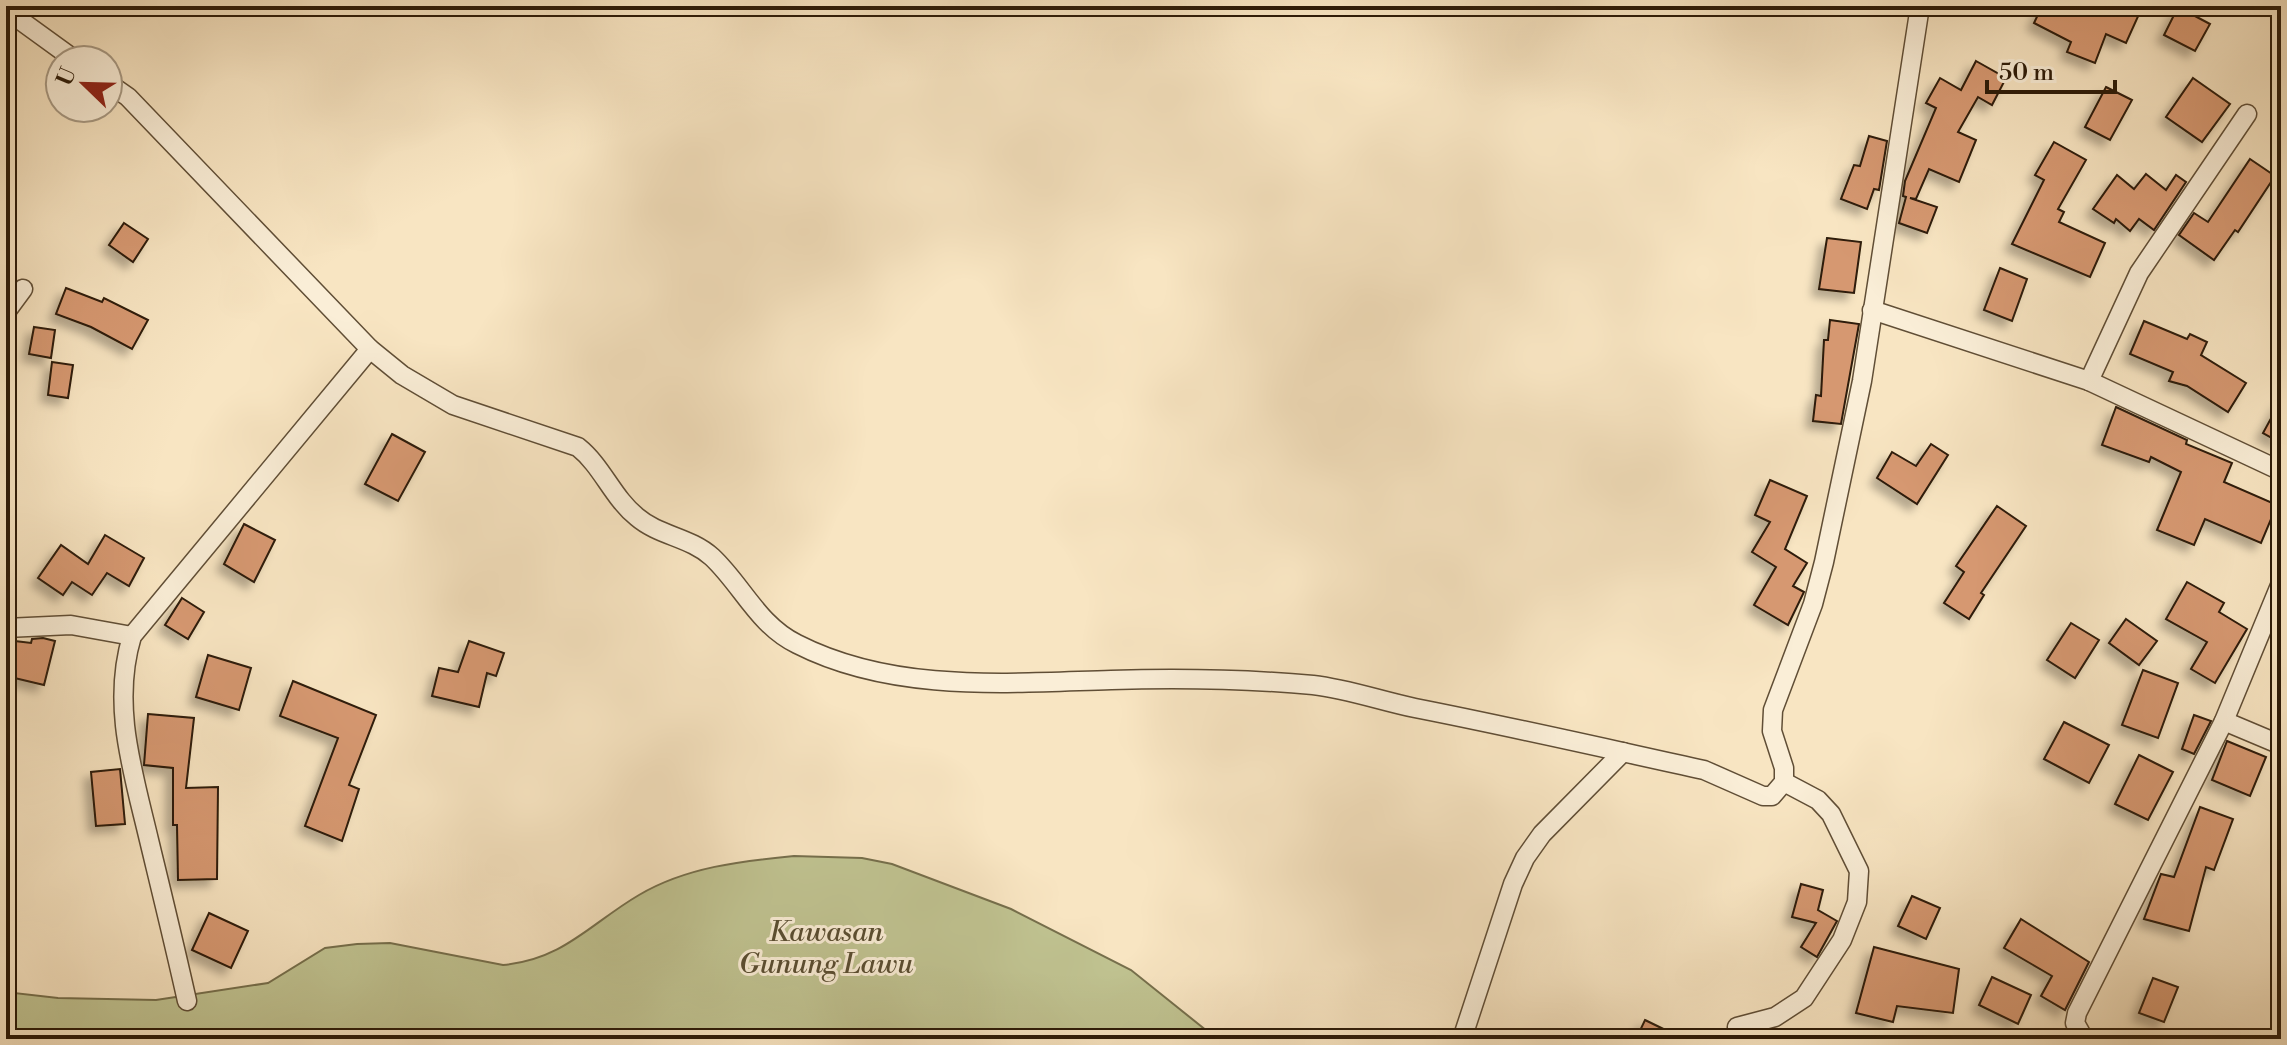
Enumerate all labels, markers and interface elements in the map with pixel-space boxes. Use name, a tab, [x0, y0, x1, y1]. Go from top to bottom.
north arrow	[44, 44, 124, 124]
scale bar	[1987, 44, 2115, 94]
text: 50 m	[1999, 58, 2054, 88]
text: U	[51, 64, 83, 90]
park label: Kawasan Gunung Lawu	[739, 915, 913, 982]

